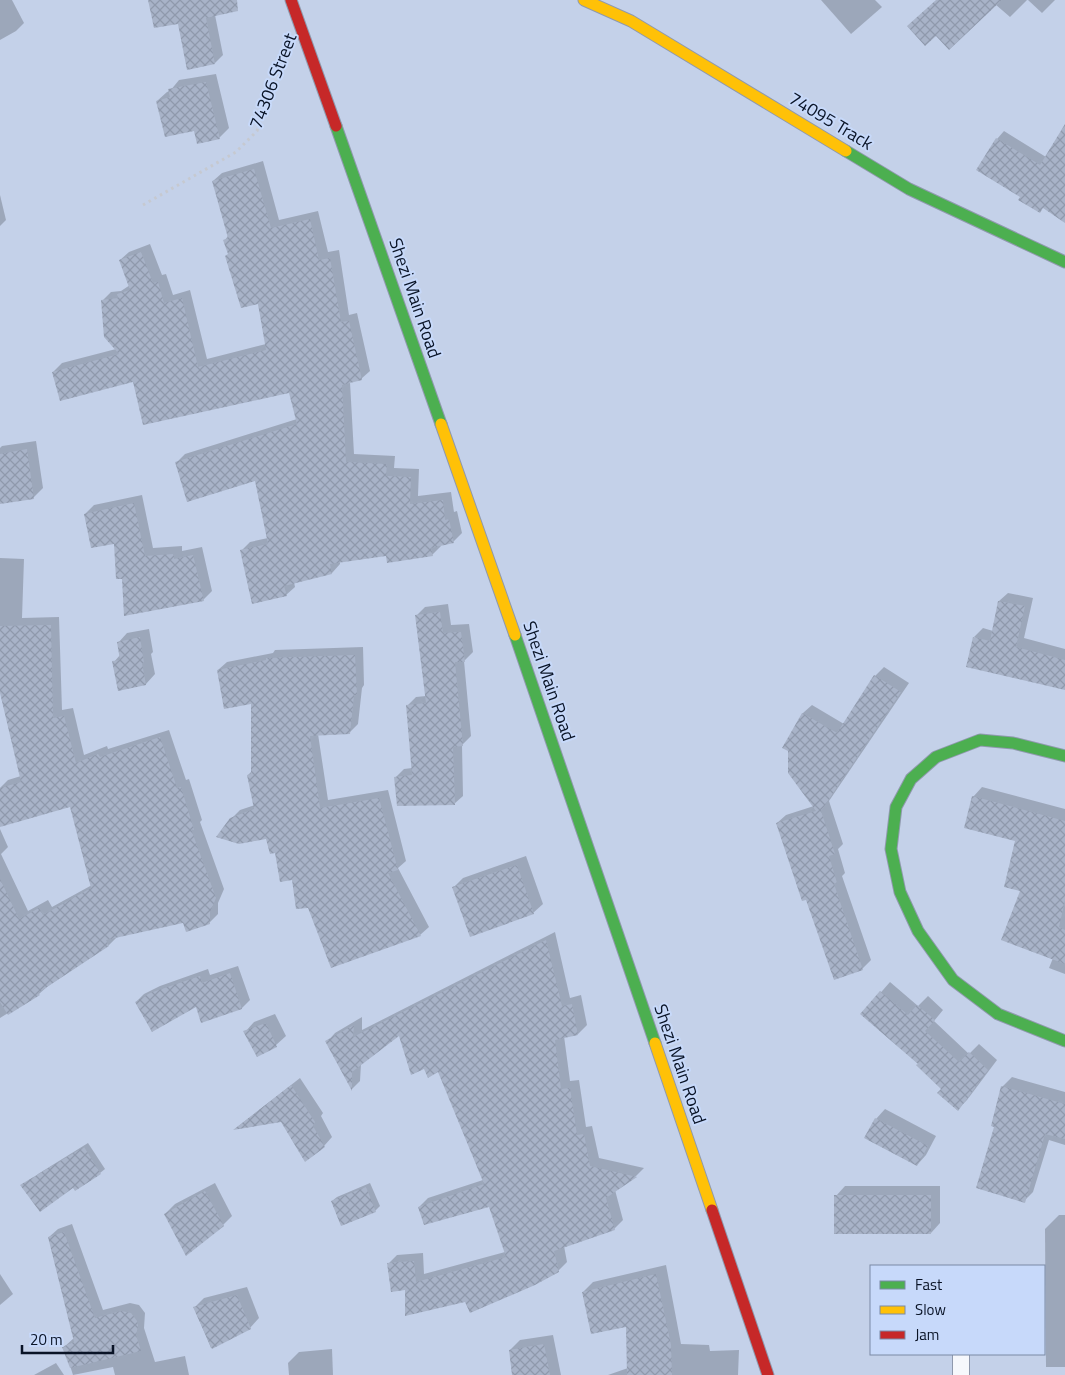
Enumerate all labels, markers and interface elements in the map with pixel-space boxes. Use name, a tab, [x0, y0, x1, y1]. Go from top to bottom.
street label: 74306 Street	[242, 28, 303, 133]
street label: 74095 Track	[784, 85, 879, 157]
street label: Shezi Main Road	[382, 234, 449, 361]
street label: Shezi Main Road	[516, 617, 583, 744]
street label: Shezi Main Road	[647, 1000, 714, 1127]
legend	[870, 1265, 1045, 1355]
text: Fast	[915, 1273, 943, 1296]
text: Slow	[915, 1298, 946, 1321]
scale bar	[22, 1322, 114, 1354]
text: Jam	[915, 1323, 939, 1346]
text: 20 m	[30, 1328, 63, 1351]

